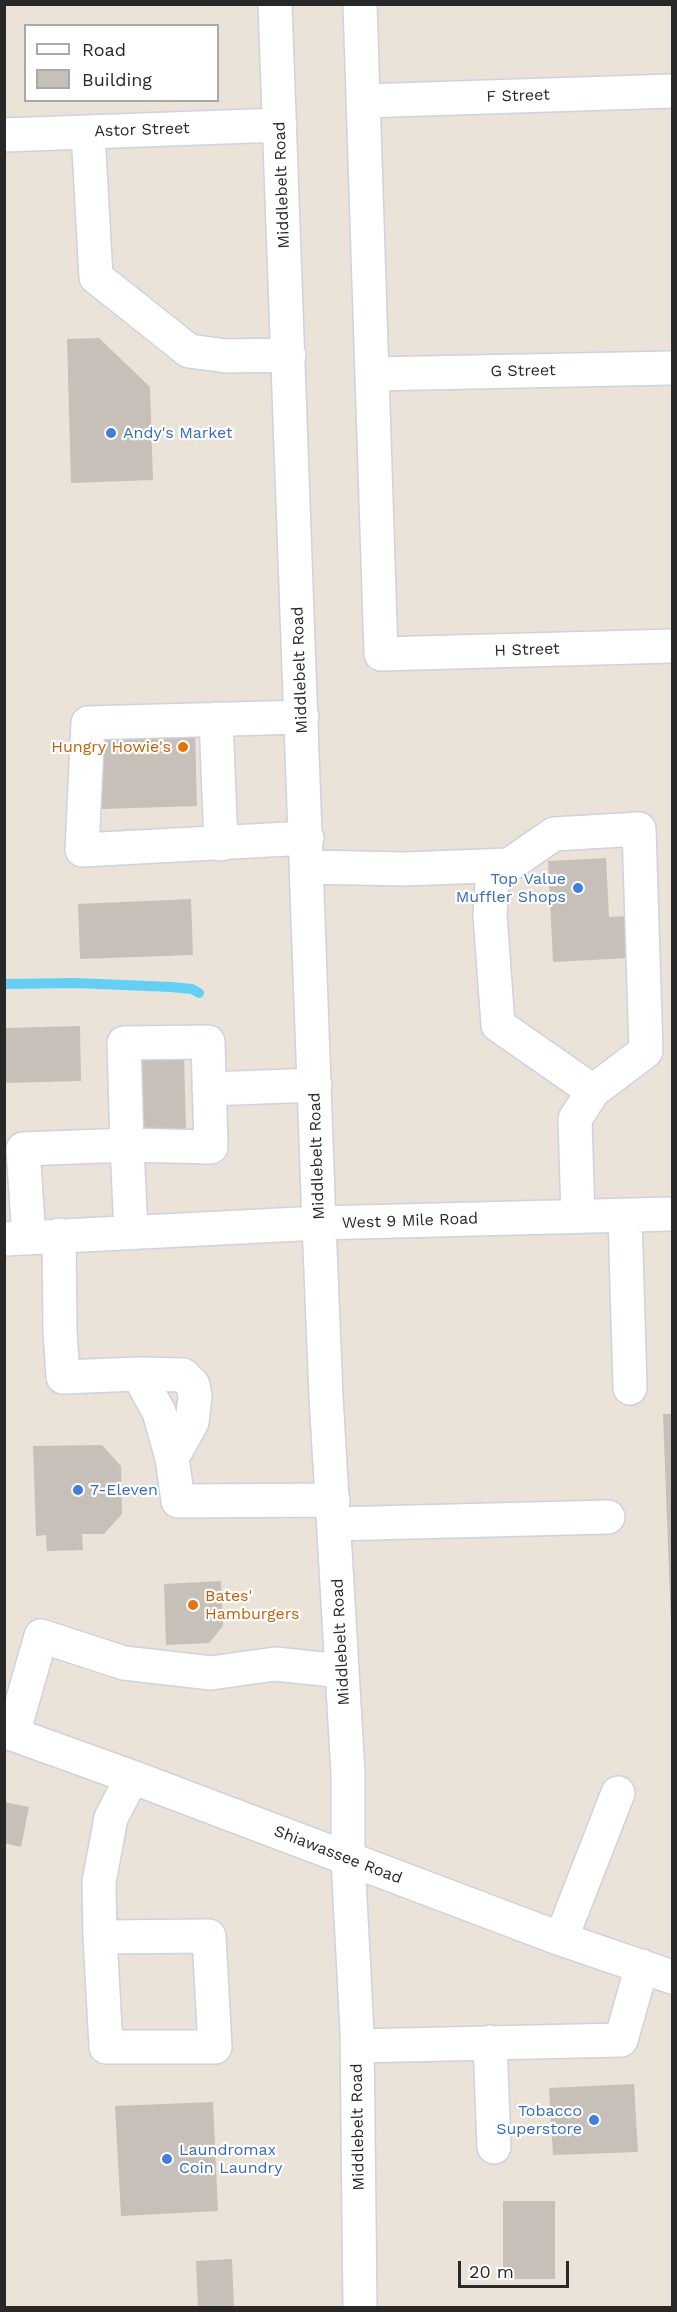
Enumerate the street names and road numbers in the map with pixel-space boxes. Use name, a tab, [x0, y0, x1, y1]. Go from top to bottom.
street label: F Street	[486, 85, 550, 107]
street label: Astor Street	[94, 119, 190, 141]
street label: Middlebelt Road	[270, 121, 294, 249]
street label: G Street	[490, 361, 556, 381]
street label: Middlebelt Road	[288, 606, 312, 734]
street label: H Street	[494, 639, 560, 661]
street label: Middlebelt Road	[305, 1092, 329, 1220]
street label: West 9 Mile Road	[341, 1209, 479, 1233]
street label: Middlebelt Road	[328, 1578, 354, 1706]
street label: Shiawassee Road	[271, 1822, 405, 1888]
street label: Middlebelt Road	[347, 2063, 369, 2191]

